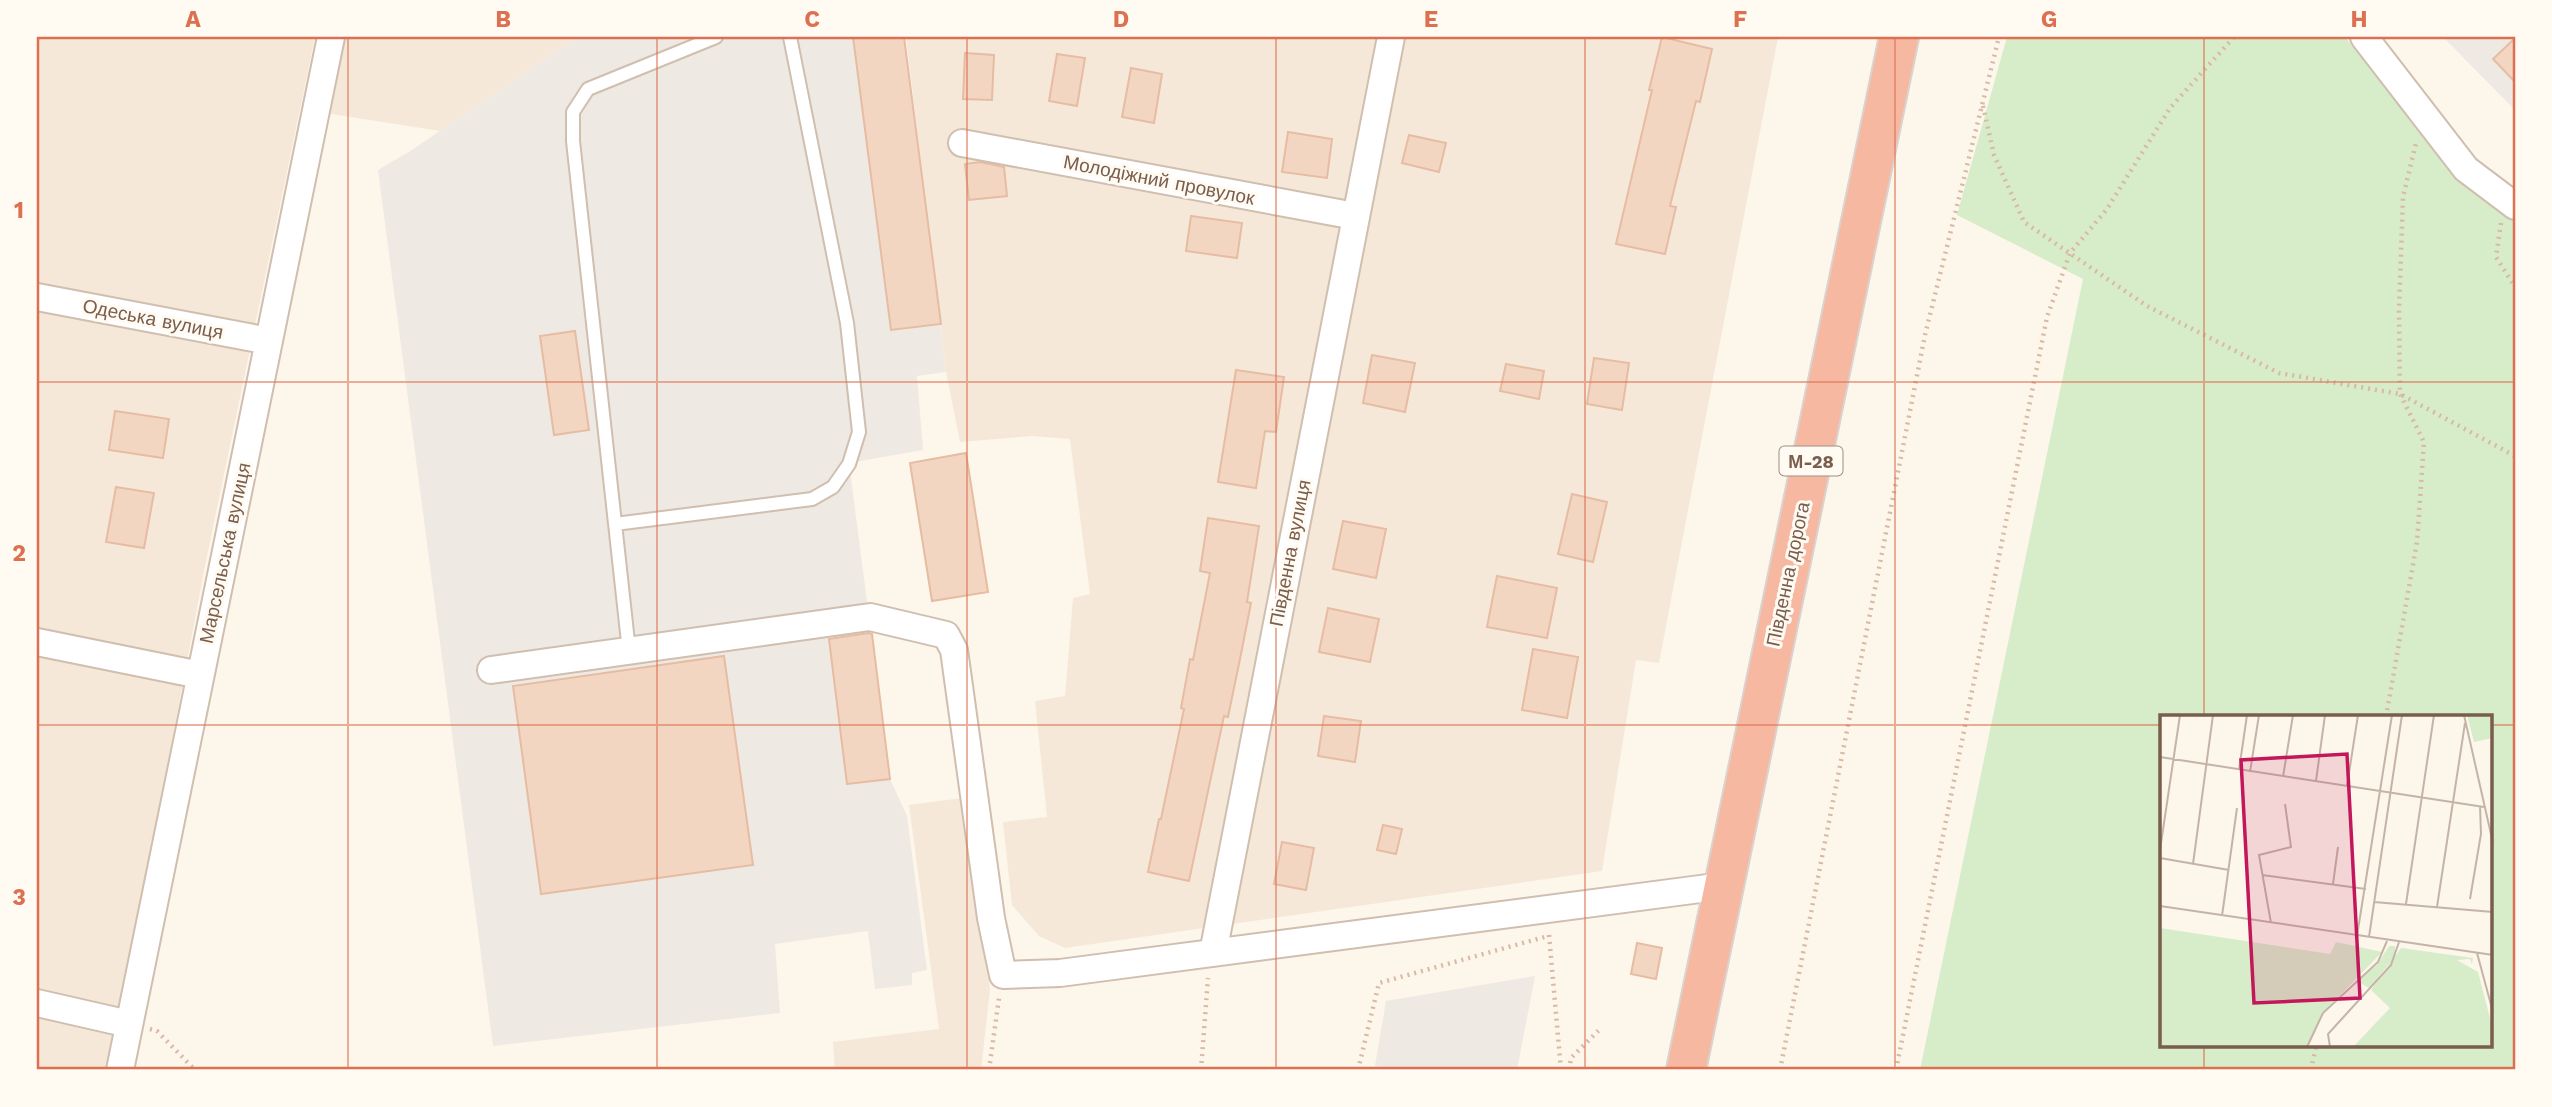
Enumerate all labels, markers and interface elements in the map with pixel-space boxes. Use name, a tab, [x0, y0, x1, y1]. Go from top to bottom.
text: A	[185, 6, 201, 33]
text: B	[495, 6, 511, 33]
text: C	[804, 6, 820, 33]
text: D	[1113, 6, 1129, 33]
text: E	[1424, 6, 1438, 33]
text: F	[1733, 6, 1747, 33]
text: G	[2041, 6, 2057, 33]
text: H	[2350, 6, 2368, 33]
street label: Молодіжний провулок	[1061, 150, 1257, 210]
text: 1	[14, 197, 24, 224]
street label: Одеська вулиця	[81, 294, 225, 344]
road number: М-28	[1780, 447, 1842, 476]
street label: Марсельська вулиця	[195, 460, 255, 646]
street label: Південна вулиця	[1264, 478, 1316, 628]
street label: Південна дорога	[1761, 499, 1815, 648]
text: 2	[12, 540, 26, 567]
inset map	[2160, 715, 2492, 1048]
text: 3	[12, 884, 26, 911]

